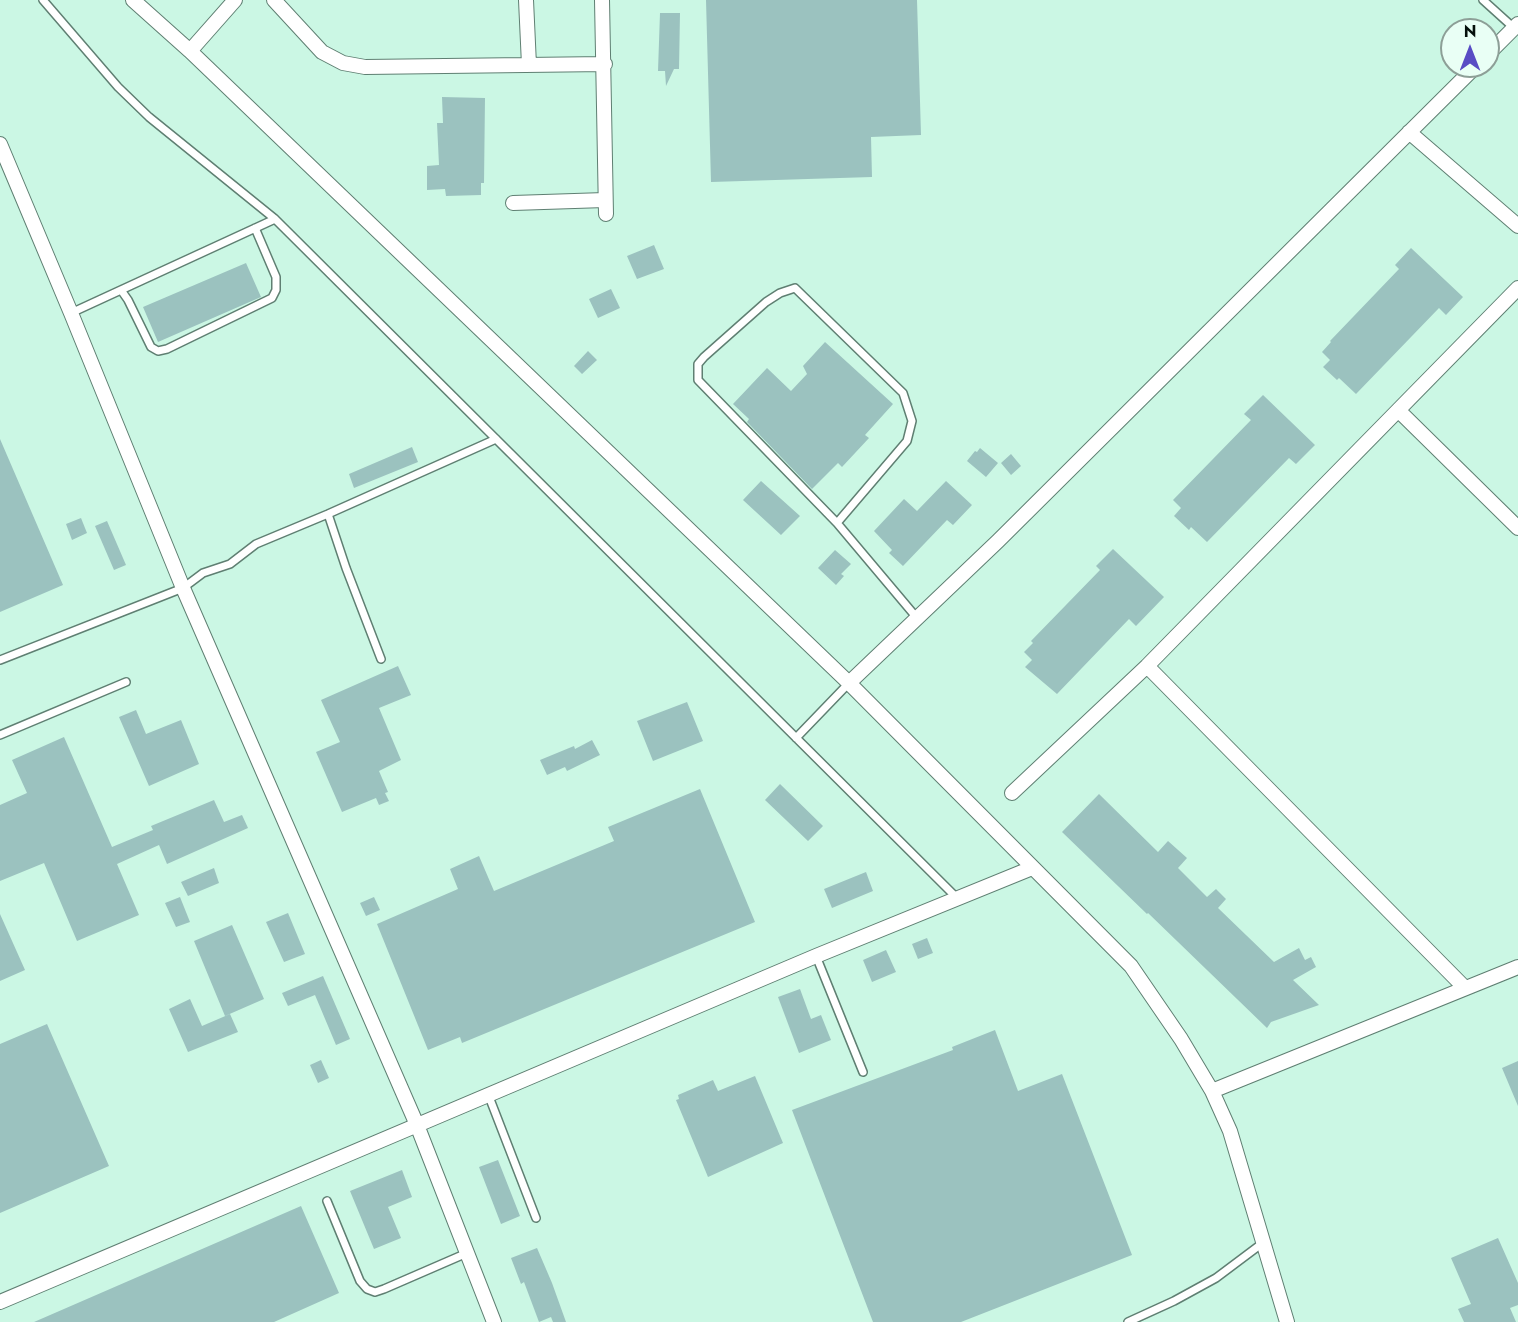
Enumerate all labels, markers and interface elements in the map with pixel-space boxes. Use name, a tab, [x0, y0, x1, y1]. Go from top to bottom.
north arrow	[1440, 18, 1500, 78]
text: N	[1464, 20, 1476, 43]

